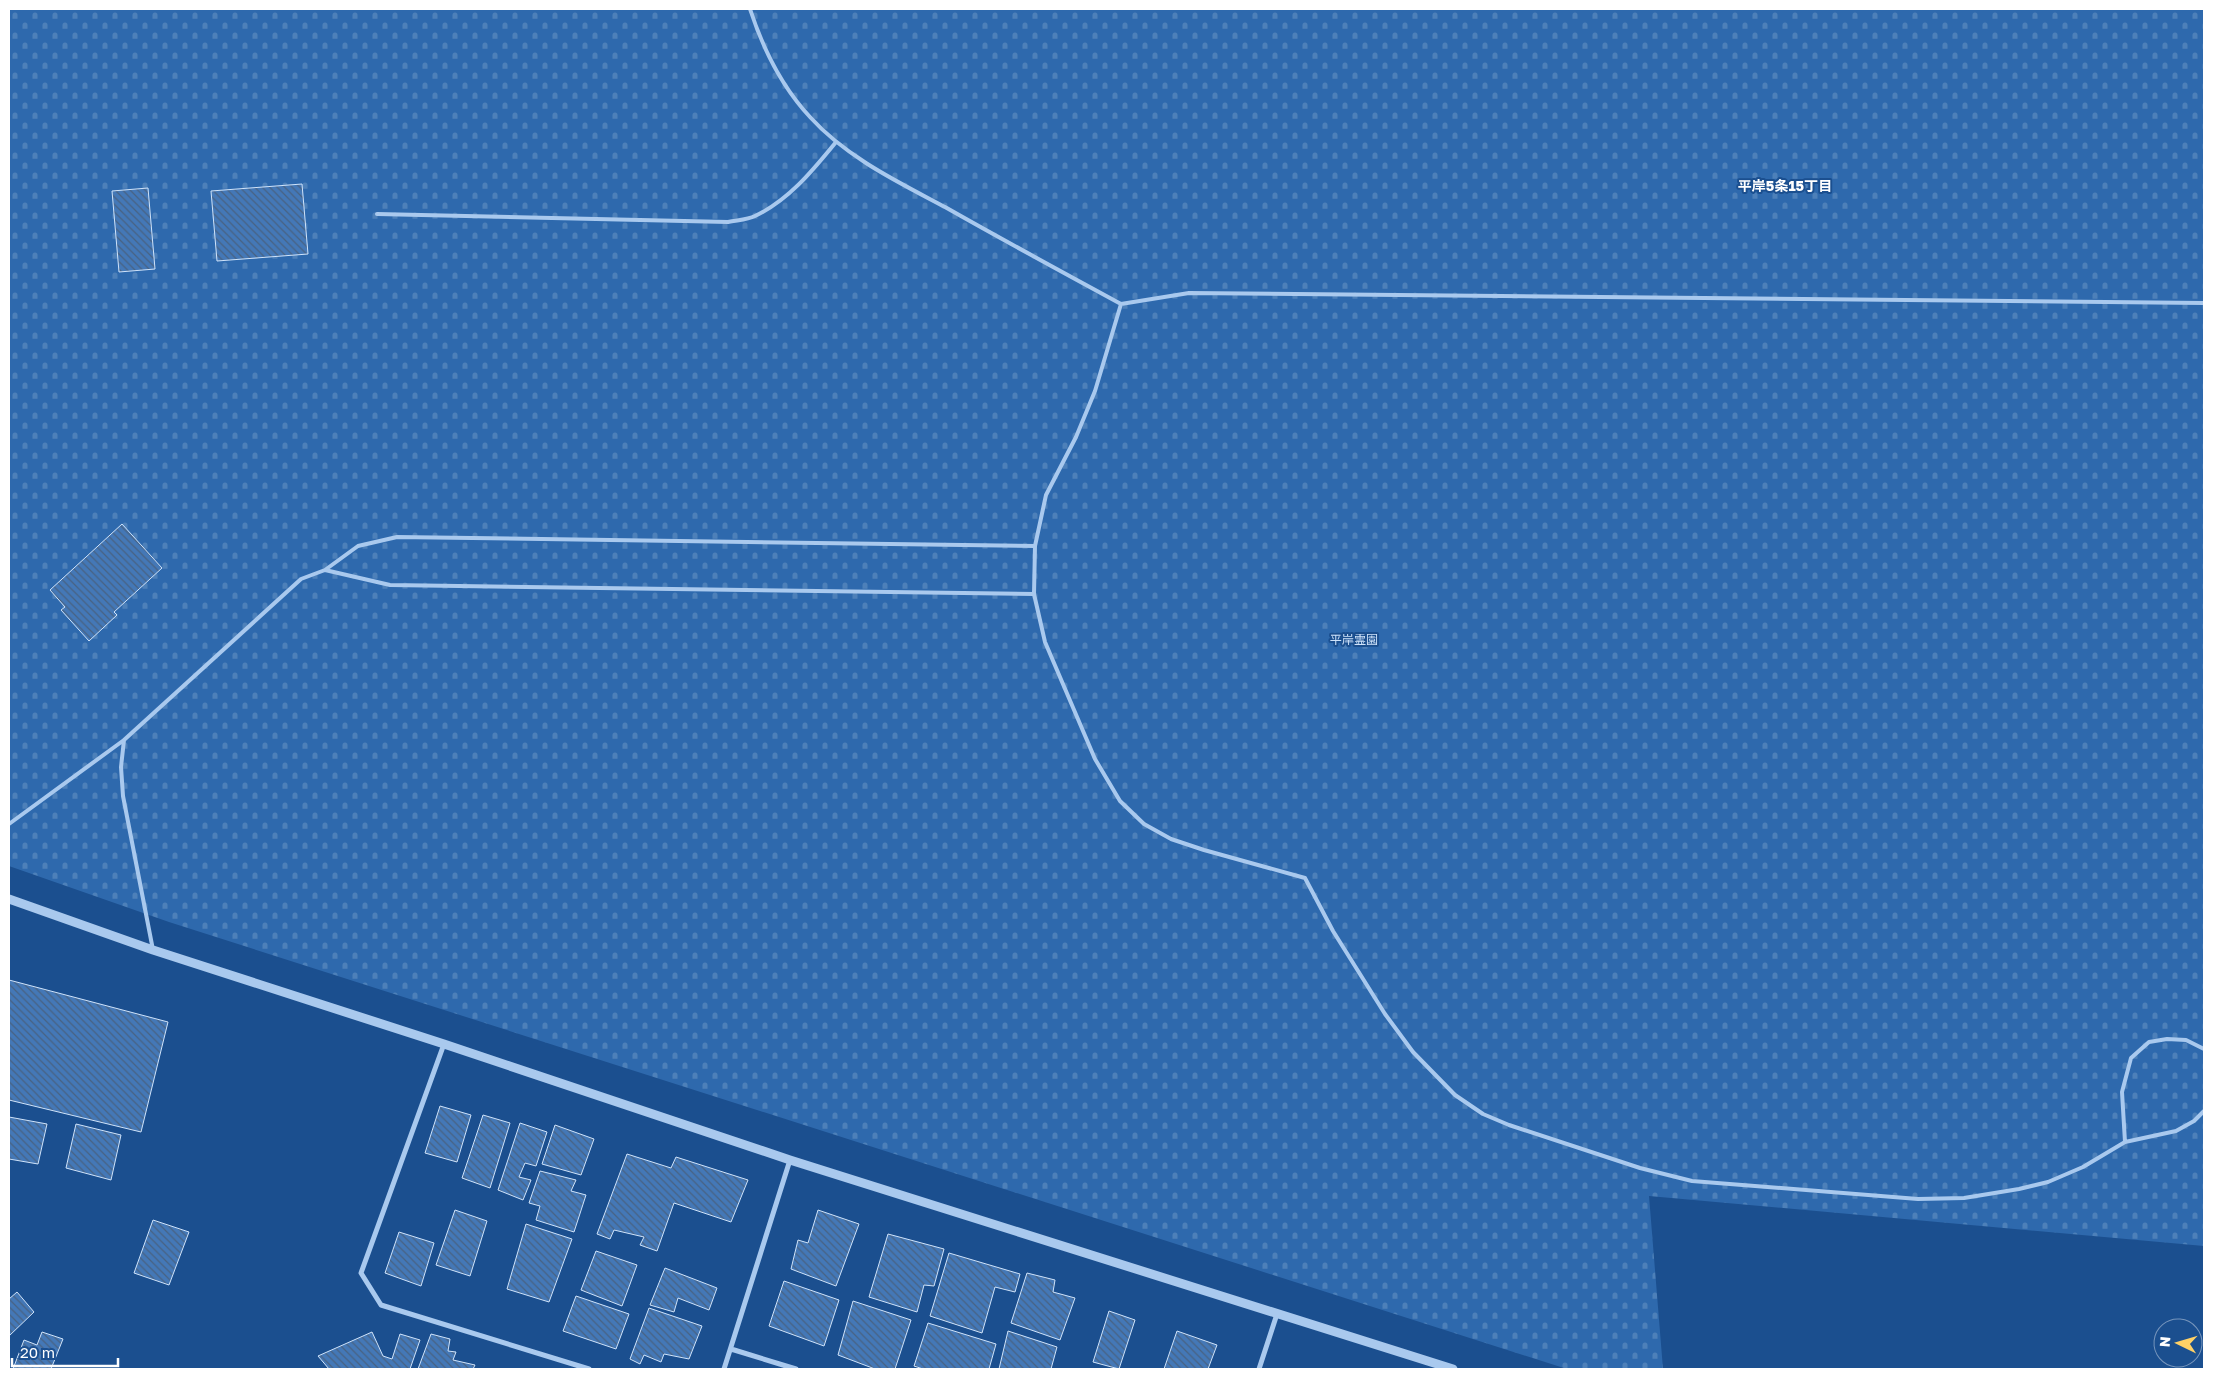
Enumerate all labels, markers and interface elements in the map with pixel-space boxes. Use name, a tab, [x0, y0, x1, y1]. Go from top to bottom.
district label: 平岸5条15丁目	[1738, 177, 1832, 194]
park label: 平岸霊園	[1330, 632, 1378, 647]
north arrow	[2153, 1318, 2203, 1368]
scale bar	[12, 1336, 119, 1368]
text: N	[2156, 1336, 2173, 1348]
text: 20 m	[20, 1343, 55, 1361]

